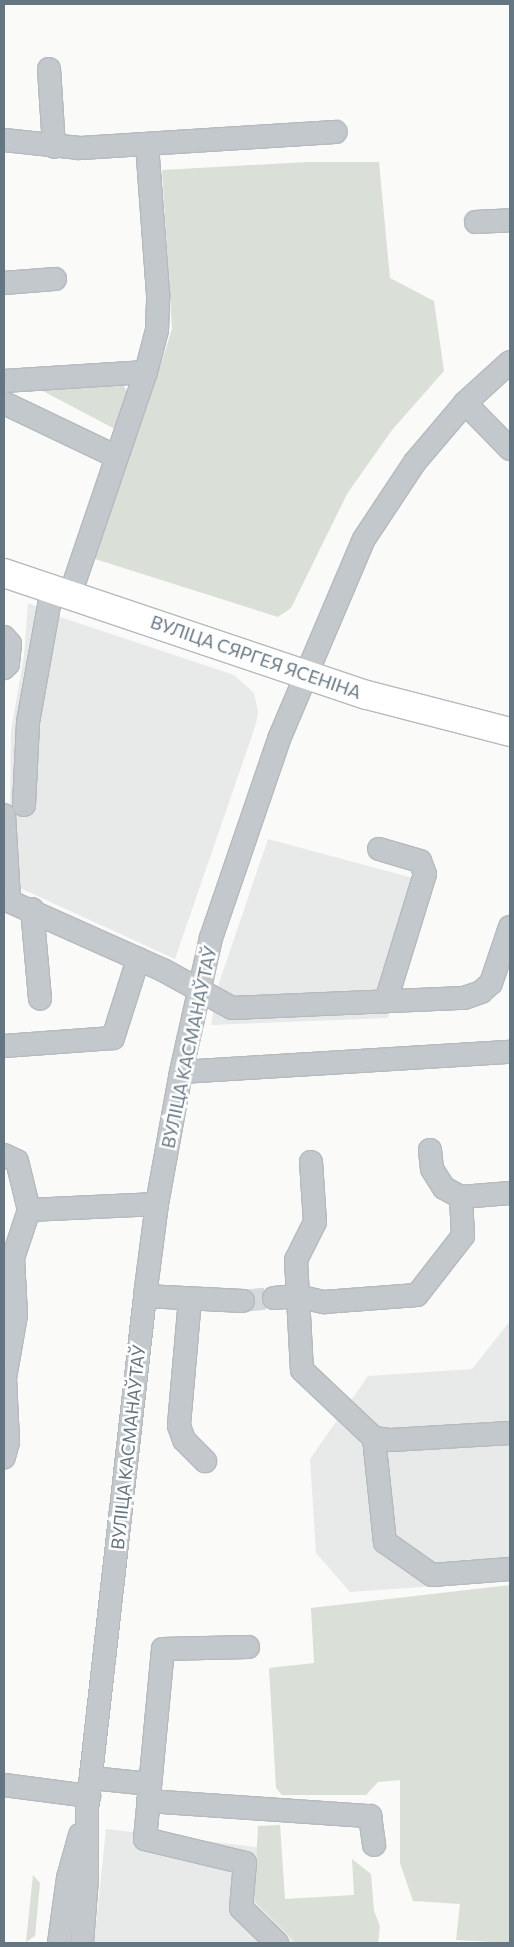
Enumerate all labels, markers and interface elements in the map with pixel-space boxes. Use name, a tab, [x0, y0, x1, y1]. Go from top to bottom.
street label: ВУЛІЦА СЯРГЕЯ ЯСЕНІНА	[148, 611, 364, 703]
street label: ВУЛІЦА КАСМАНАЎТАЎ	[157, 944, 221, 1150]
street label: ВУЛІЦА КАСМАНАЎТАЎ	[106, 1343, 150, 1551]

